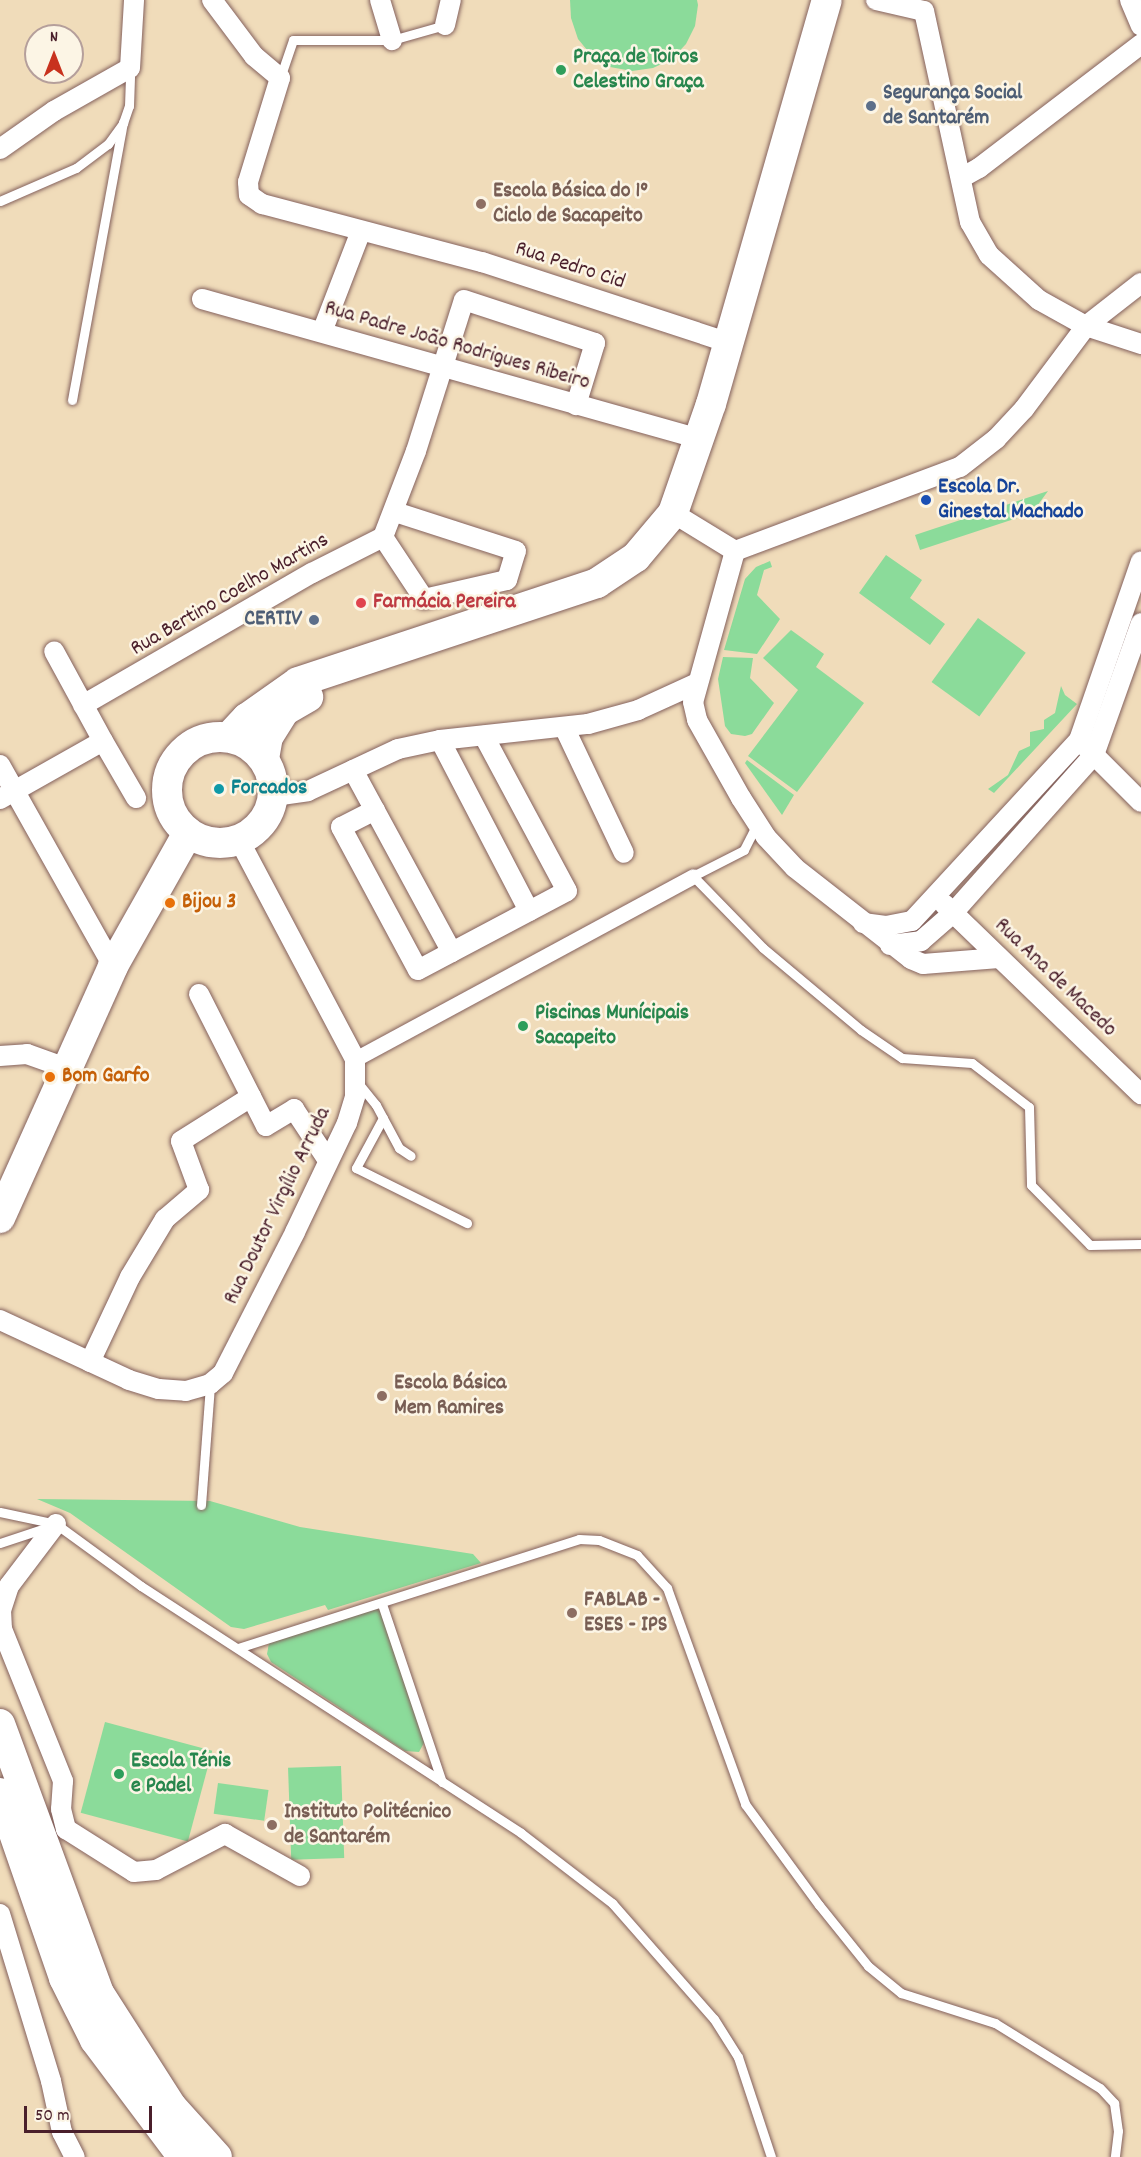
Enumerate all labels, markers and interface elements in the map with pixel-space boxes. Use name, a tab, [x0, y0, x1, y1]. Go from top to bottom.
north arrow	[24, 24, 84, 84]
text: N	[50, 26, 58, 49]
place label: Praça de Toiros Celestino Graça	[573, 44, 704, 96]
marker: Praça de Toiros Celestino Graça	[554, 63, 568, 77]
place label: Segurança Social de Santarém	[883, 80, 1022, 132]
marker: Segurança Social de Santarém	[864, 99, 878, 113]
place label: Escola Básica do 1° Ciclo de Sacapeito	[493, 178, 647, 230]
marker: Escola Básica do 1° Ciclo de Sacapeito	[474, 197, 488, 211]
street label: Rua Pedro Cid	[512, 236, 628, 296]
street label: Rua Padre João Rodrigues Ribeiro	[321, 295, 593, 397]
place label: Escola Dr. Ginestal Machado	[938, 474, 1084, 526]
marker: Escola Dr. Ginestal Machado	[919, 493, 933, 507]
street label: Rua Bertino Coelho Martins	[126, 527, 334, 663]
place label: Farmácia Pereira	[373, 590, 516, 616]
marker: Farmácia Pereira	[354, 596, 368, 610]
place label: CERTIV	[244, 607, 302, 633]
marker: CERTIV	[307, 613, 321, 627]
place label: Forcados	[231, 776, 307, 802]
marker: Forcados	[212, 782, 226, 796]
place label: Bijou 3	[182, 890, 236, 916]
marker: Bijou 3	[163, 896, 177, 910]
street label: Rua Ana de Macedo	[988, 913, 1122, 1043]
place label: Piscinas Munícipais Sacapeito	[535, 1000, 689, 1052]
marker: Piscinas Munícipais Sacapeito	[516, 1019, 530, 1033]
place label: Bom Garfo	[62, 1064, 149, 1090]
marker: Bom Garfo	[43, 1070, 57, 1084]
street label: Rua Doutor Virgílio Arruda	[219, 1103, 337, 1309]
place label: Escola Básica Mem Ramires	[394, 1370, 506, 1422]
marker: Escola Básica Mem Ramires	[375, 1389, 389, 1403]
place label: FABLAB - ESES - IPS	[584, 1587, 667, 1639]
marker: FABLAB - ESES - IPS	[565, 1606, 579, 1620]
place label: Escola Ténis e Padel	[131, 1748, 231, 1800]
marker: Escola Ténis e Padel	[112, 1767, 126, 1781]
place label: Instituto Politécnico de Santarém	[284, 1799, 451, 1850]
marker: Instituto Politécnico de Santarém	[265, 1818, 279, 1832]
scale bar	[27, 2094, 154, 2132]
text: 50 m	[35, 2104, 70, 2129]

